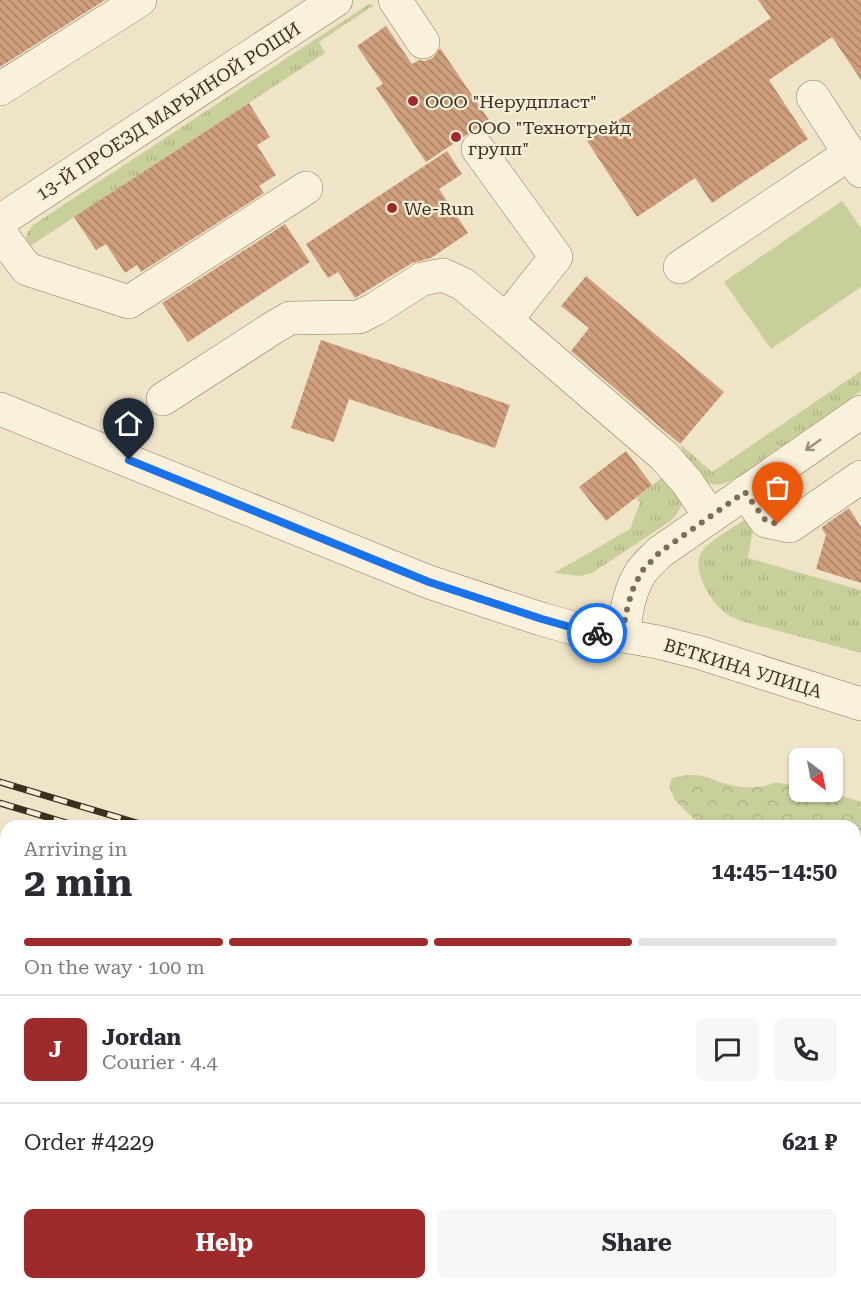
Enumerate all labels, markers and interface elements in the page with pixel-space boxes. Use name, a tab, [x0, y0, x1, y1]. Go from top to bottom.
street label: 13-Й ПРОЕЗД МАРЬИНОЙ РОЩИ	[32, 18, 304, 204]
place label: ООО "Нерудпласт"	[425, 91, 597, 112]
marker: ООО "Нерудпласт"	[406, 94, 420, 108]
place label: ООО "Технотрейд групп"	[468, 117, 631, 159]
marker: ООО "Технотрейд групп"	[449, 130, 463, 144]
place label: We-Run	[404, 198, 475, 219]
marker: We-Run	[385, 201, 399, 215]
pin	[103, 398, 154, 460]
icon: home	[112, 407, 145, 440]
one-way arrow	[805, 439, 822, 451]
pin	[752, 462, 803, 524]
icon: bag	[761, 471, 794, 504]
courier	[567, 603, 627, 663]
icon: bike	[581, 617, 614, 650]
street label: ВЕТКИНА УЛИЦА	[661, 634, 825, 702]
north arrow	[789, 748, 843, 802]
map controls	[789, 748, 843, 802]
text: Arriving in	[24, 837, 127, 861]
text: 14:45–14:50	[711, 859, 837, 884]
text: 2 min	[24, 860, 132, 906]
text: On the way · 100 m	[24, 955, 205, 979]
button: chat	[696, 1018, 759, 1081]
button: phone	[774, 1018, 837, 1081]
text: Jordan	[102, 1025, 181, 1050]
text: J	[49, 1037, 62, 1062]
text: Courier · 4.4	[102, 1050, 218, 1074]
text: Order #4229	[24, 1130, 154, 1155]
text: 621 ₽	[782, 1130, 837, 1155]
button: Help	[24, 1209, 425, 1278]
button: Share	[437, 1209, 837, 1278]

